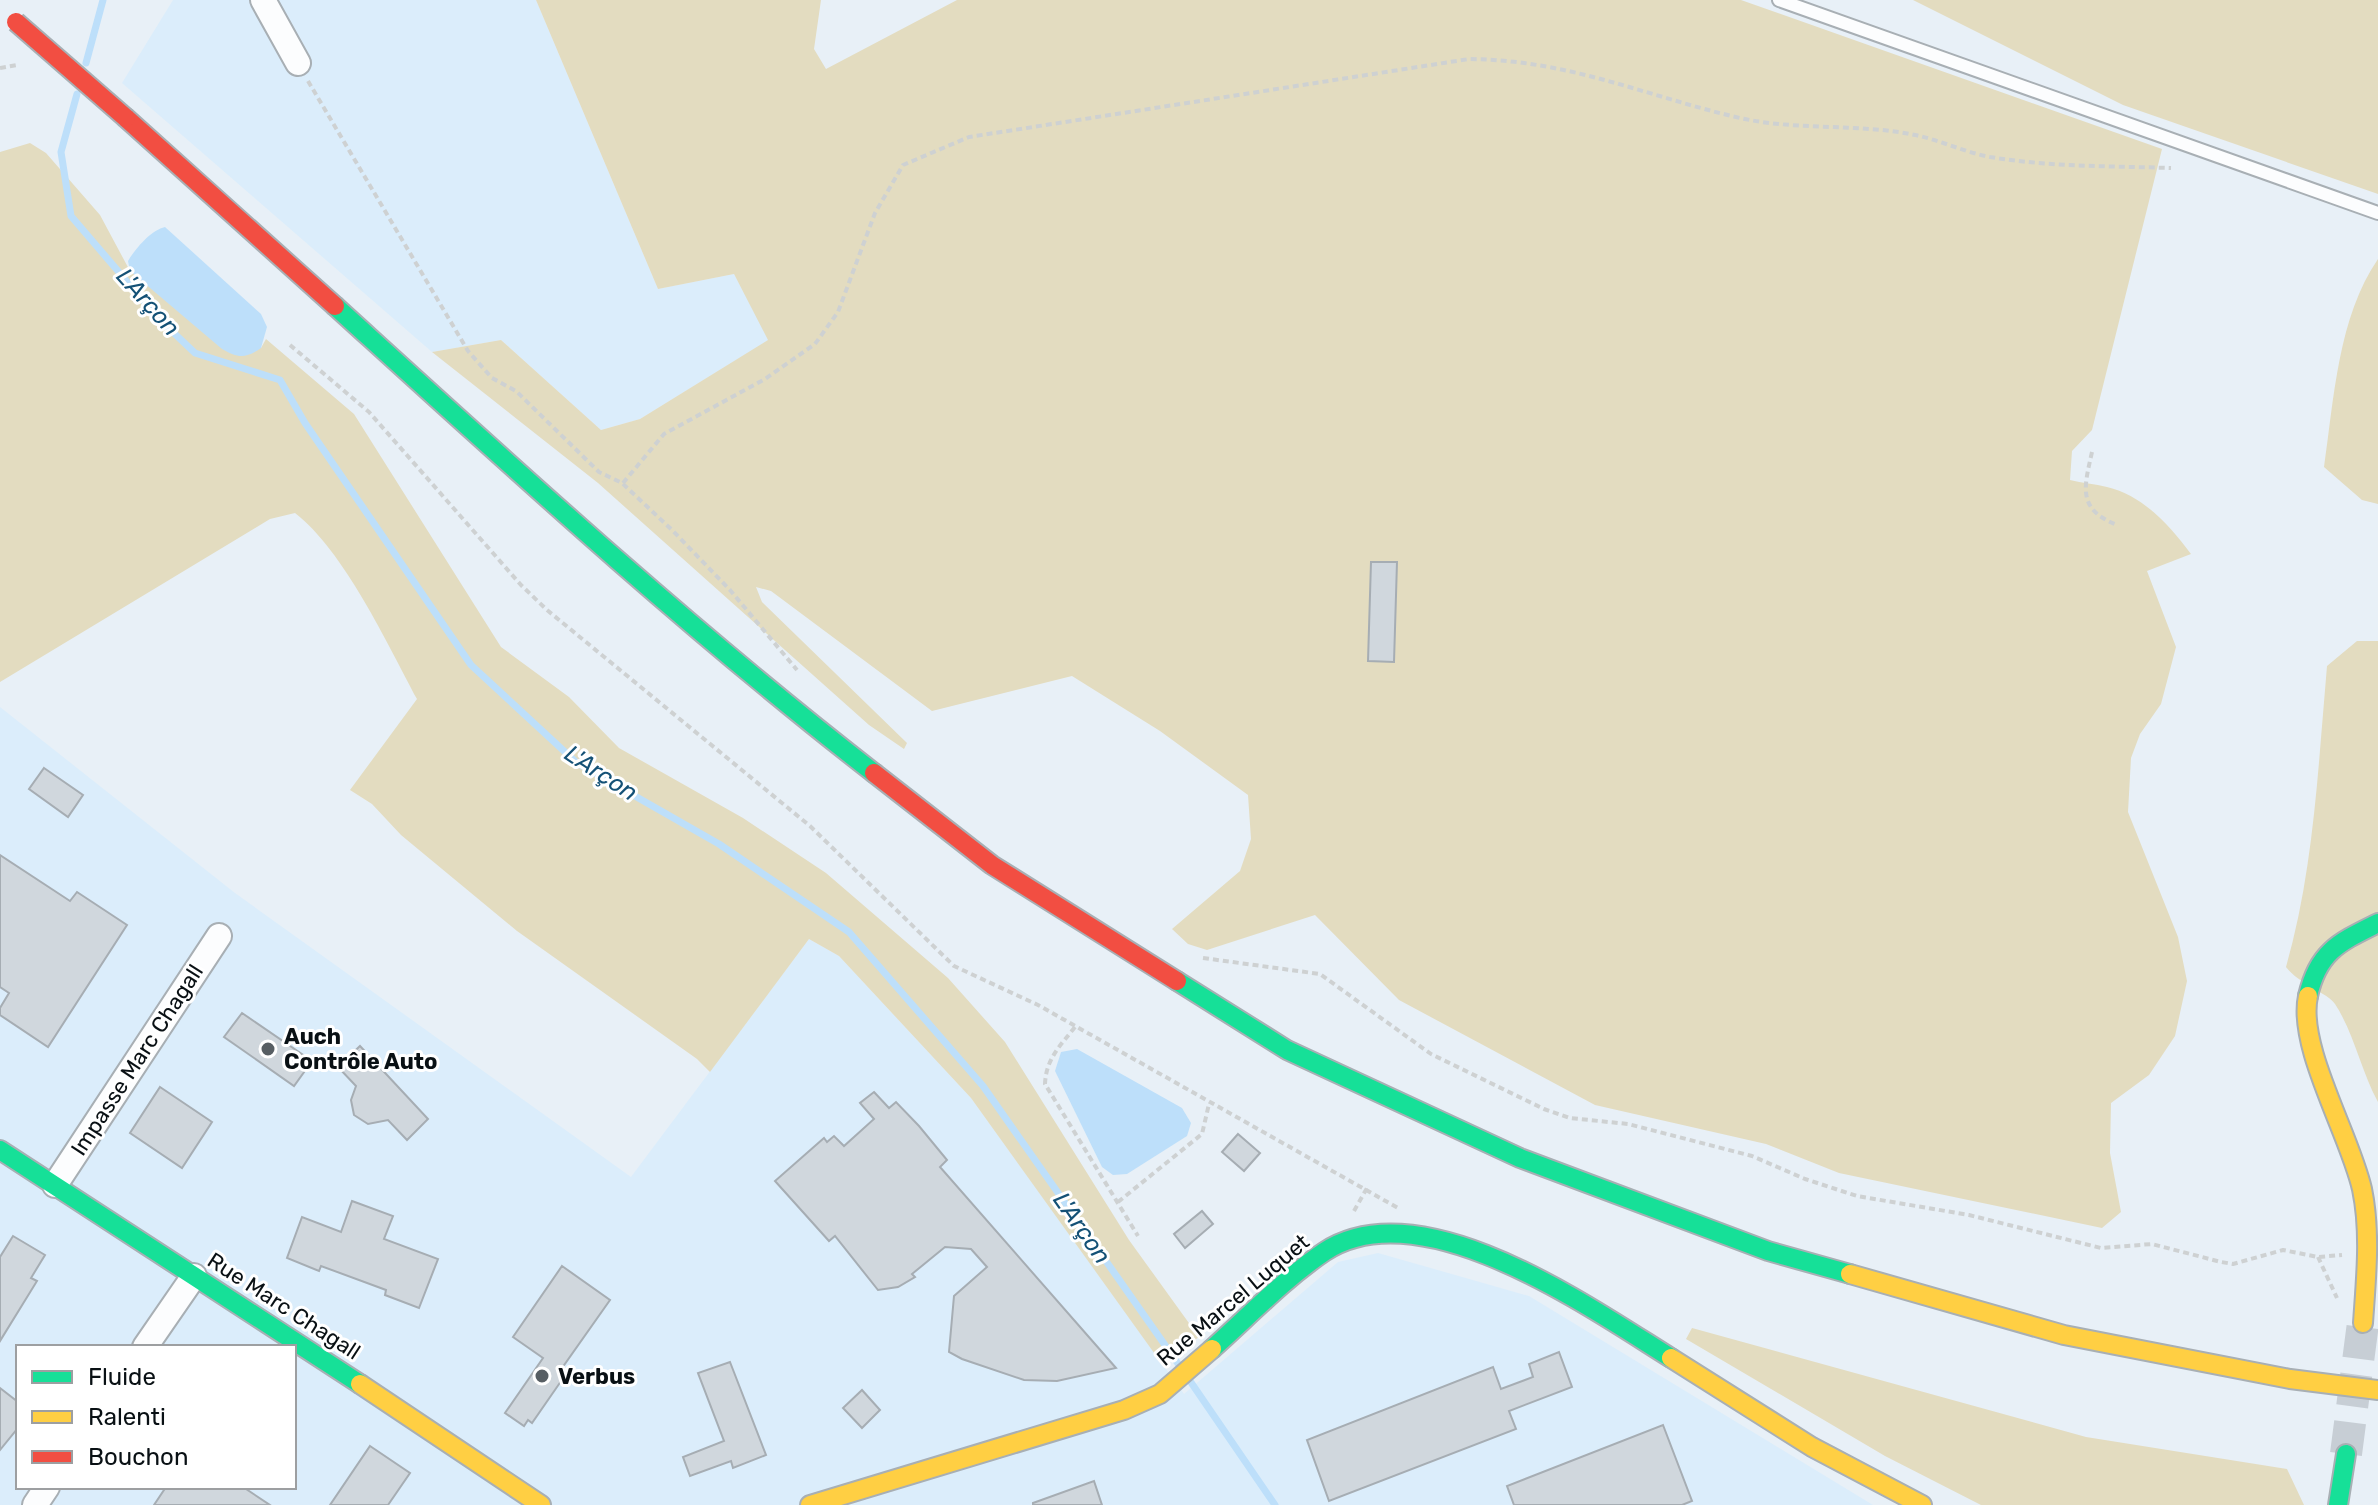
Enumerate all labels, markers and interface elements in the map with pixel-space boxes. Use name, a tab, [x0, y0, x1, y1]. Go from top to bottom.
water label: L'Arçon	[110, 263, 186, 341]
water label: L'Arçon	[559, 739, 643, 807]
street label: Impasse Marc Chagall	[65, 959, 209, 1161]
place label: Auch Contrôle Auto	[284, 1023, 437, 1075]
marker: Auch Contrôle Auto	[259, 1040, 277, 1058]
water label: L'Arçon	[1047, 1187, 1117, 1269]
street label: Rue Marcel Luquet	[1151, 1228, 1315, 1372]
street label: Rue Marc Chagall	[202, 1247, 366, 1365]
legend	[16, 1345, 296, 1489]
text: Fluide	[88, 1363, 156, 1391]
place label: Verbus	[558, 1363, 635, 1390]
marker: Verbus	[533, 1367, 551, 1385]
text: Ralenti	[88, 1403, 166, 1431]
text: Bouchon	[88, 1443, 188, 1471]

